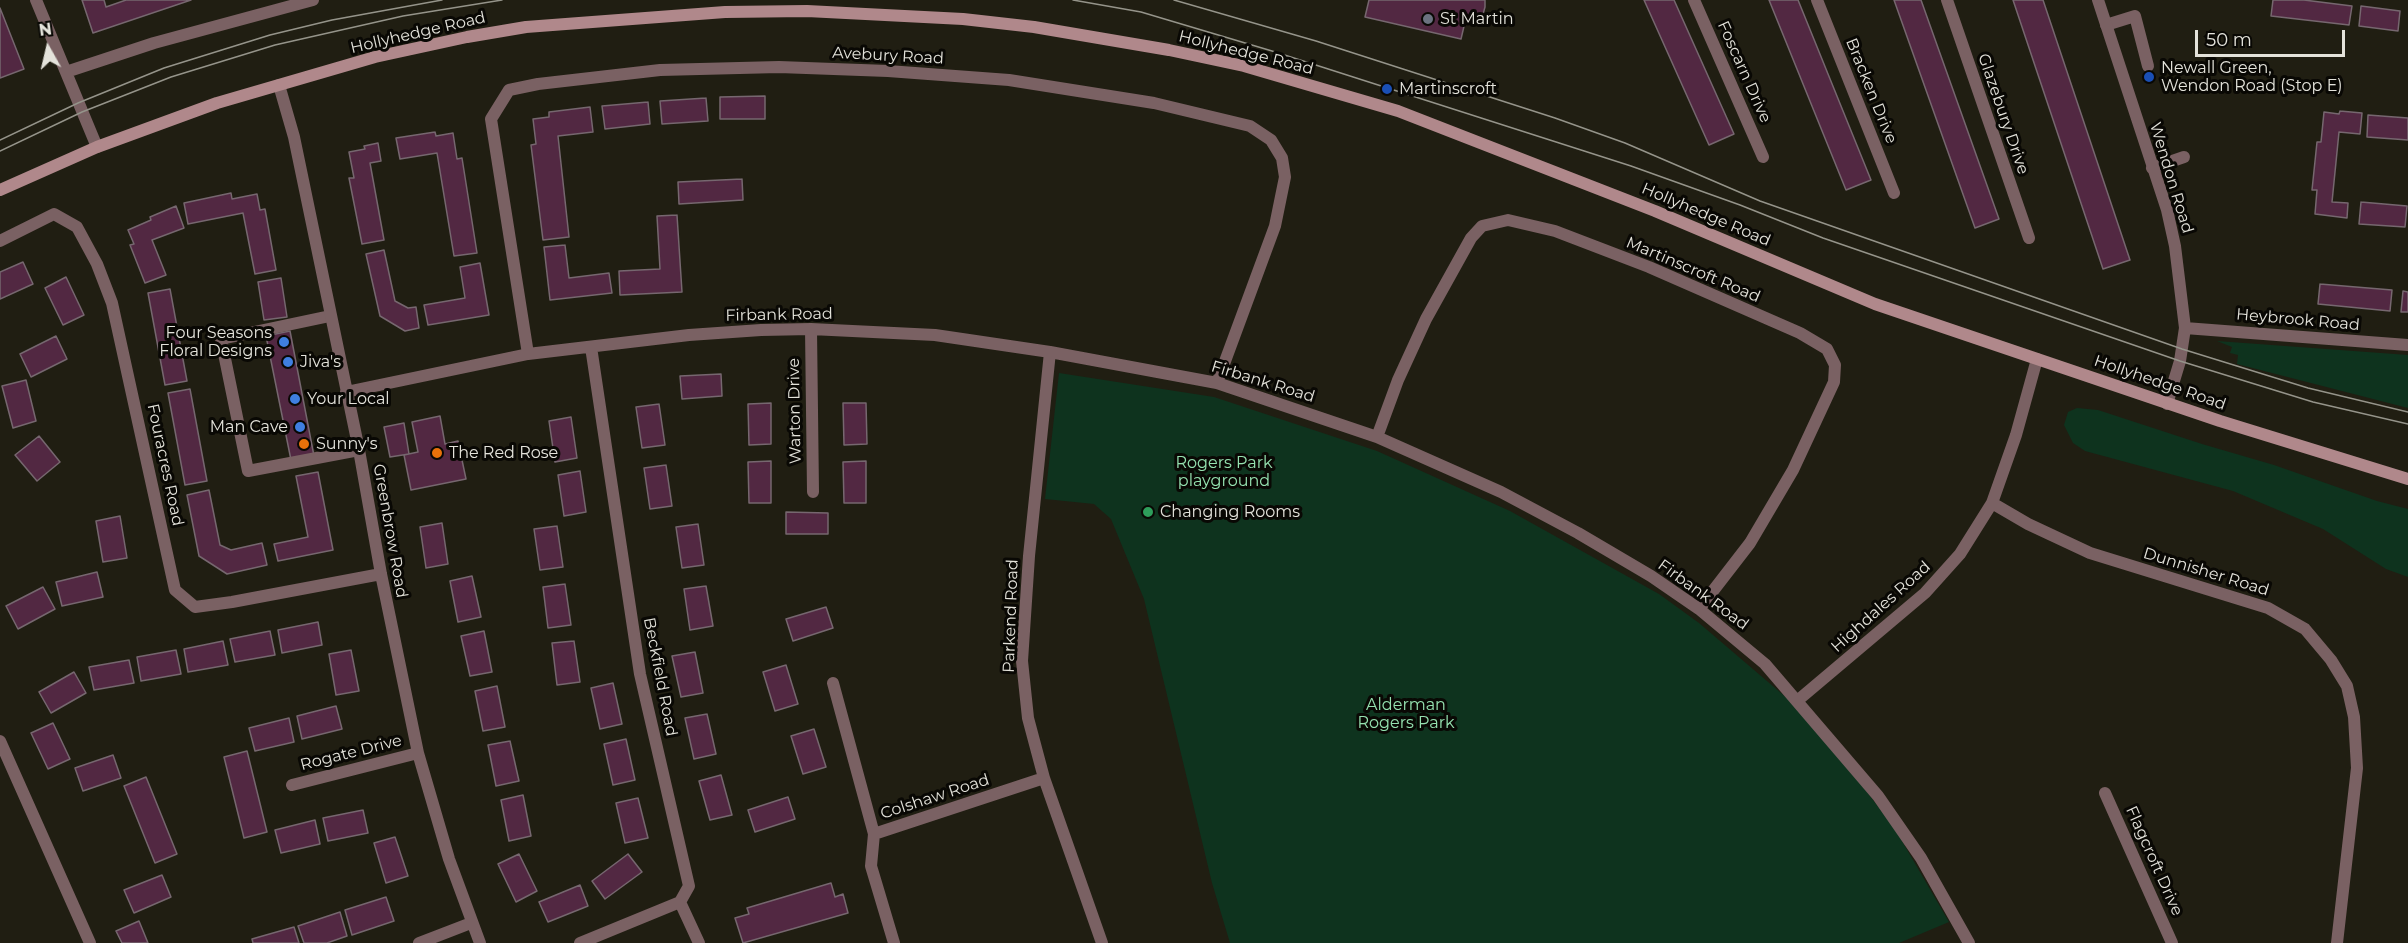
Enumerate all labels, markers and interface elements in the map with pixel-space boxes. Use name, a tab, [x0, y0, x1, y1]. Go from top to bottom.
street label: Hollyhedge Road	[348, 8, 488, 58]
place label: St Martin	[1440, 9, 1514, 29]
marker: St Martin	[1421, 12, 1435, 26]
north arrow	[18, 18, 78, 78]
street label: Foscarn Drive	[1713, 18, 1775, 126]
scale bar	[2198, 18, 2348, 56]
text: N	[38, 19, 53, 40]
street label: Hollyhedge Road	[1177, 27, 1315, 79]
text: 50 m	[2206, 29, 2252, 51]
street label: Bracken Drive	[1841, 35, 1901, 147]
street label: Avebury Road	[832, 43, 944, 69]
street label: Glazebury Drive	[1973, 51, 2033, 177]
place label: Newall Green, Wendon Road (Stop E)	[2161, 58, 2343, 96]
marker: Newall Green, Wendon Road (Stop E)	[2142, 70, 2156, 84]
place label: Martinscroft	[1399, 79, 1497, 99]
marker: Martinscroft	[1380, 82, 1394, 96]
street label: Wendon Road	[2145, 120, 2197, 236]
street label: Hollyhedge Road	[1639, 179, 1773, 251]
street label: Martinscroft Road	[1623, 233, 1763, 307]
street label: Firbank Road	[725, 304, 833, 326]
street label: Heybrook Road	[2235, 305, 2361, 335]
place label: Four Seasons Floral Designs	[159, 323, 272, 361]
marker: Four Seasons Floral Designs	[277, 335, 291, 349]
street label: Hollyhedge Road	[2092, 351, 2228, 415]
place label: Jiva's	[300, 352, 341, 372]
marker: Jiva's	[281, 355, 295, 369]
street label: Firbank Road	[1209, 357, 1317, 407]
street label: Warton Drive	[784, 358, 806, 464]
place label: Your Local	[307, 389, 390, 409]
marker: Your Local	[288, 392, 302, 406]
street label: Fouracres Road	[143, 402, 187, 528]
place label: Man Cave	[210, 417, 288, 437]
marker: Man Cave	[293, 420, 307, 434]
place label: Sunny's	[316, 434, 378, 454]
marker: Sunny's	[297, 437, 311, 451]
place label: The Red Rose	[449, 443, 558, 463]
marker: The Red Rose	[430, 446, 444, 460]
park label: Rogers Park playground	[1175, 453, 1273, 491]
street label: Greenbrow Road	[369, 463, 411, 599]
place label: Changing Rooms	[1160, 502, 1300, 522]
marker: Changing Rooms	[1141, 505, 1155, 519]
street label: Dunnisher Road	[2141, 544, 2271, 600]
street label: Firbank Road	[1654, 556, 1752, 634]
street label: Highdales Road	[1827, 557, 1935, 657]
street label: Parkend Road	[999, 559, 1023, 673]
street label: Beckfield Road	[639, 616, 681, 738]
park label: Alderman Rogers Park	[1357, 695, 1455, 733]
street label: Rogate Drive	[298, 731, 404, 775]
street label: Colshaw Road	[878, 770, 992, 824]
street label: Flagcroft Drive	[2121, 803, 2187, 919]

